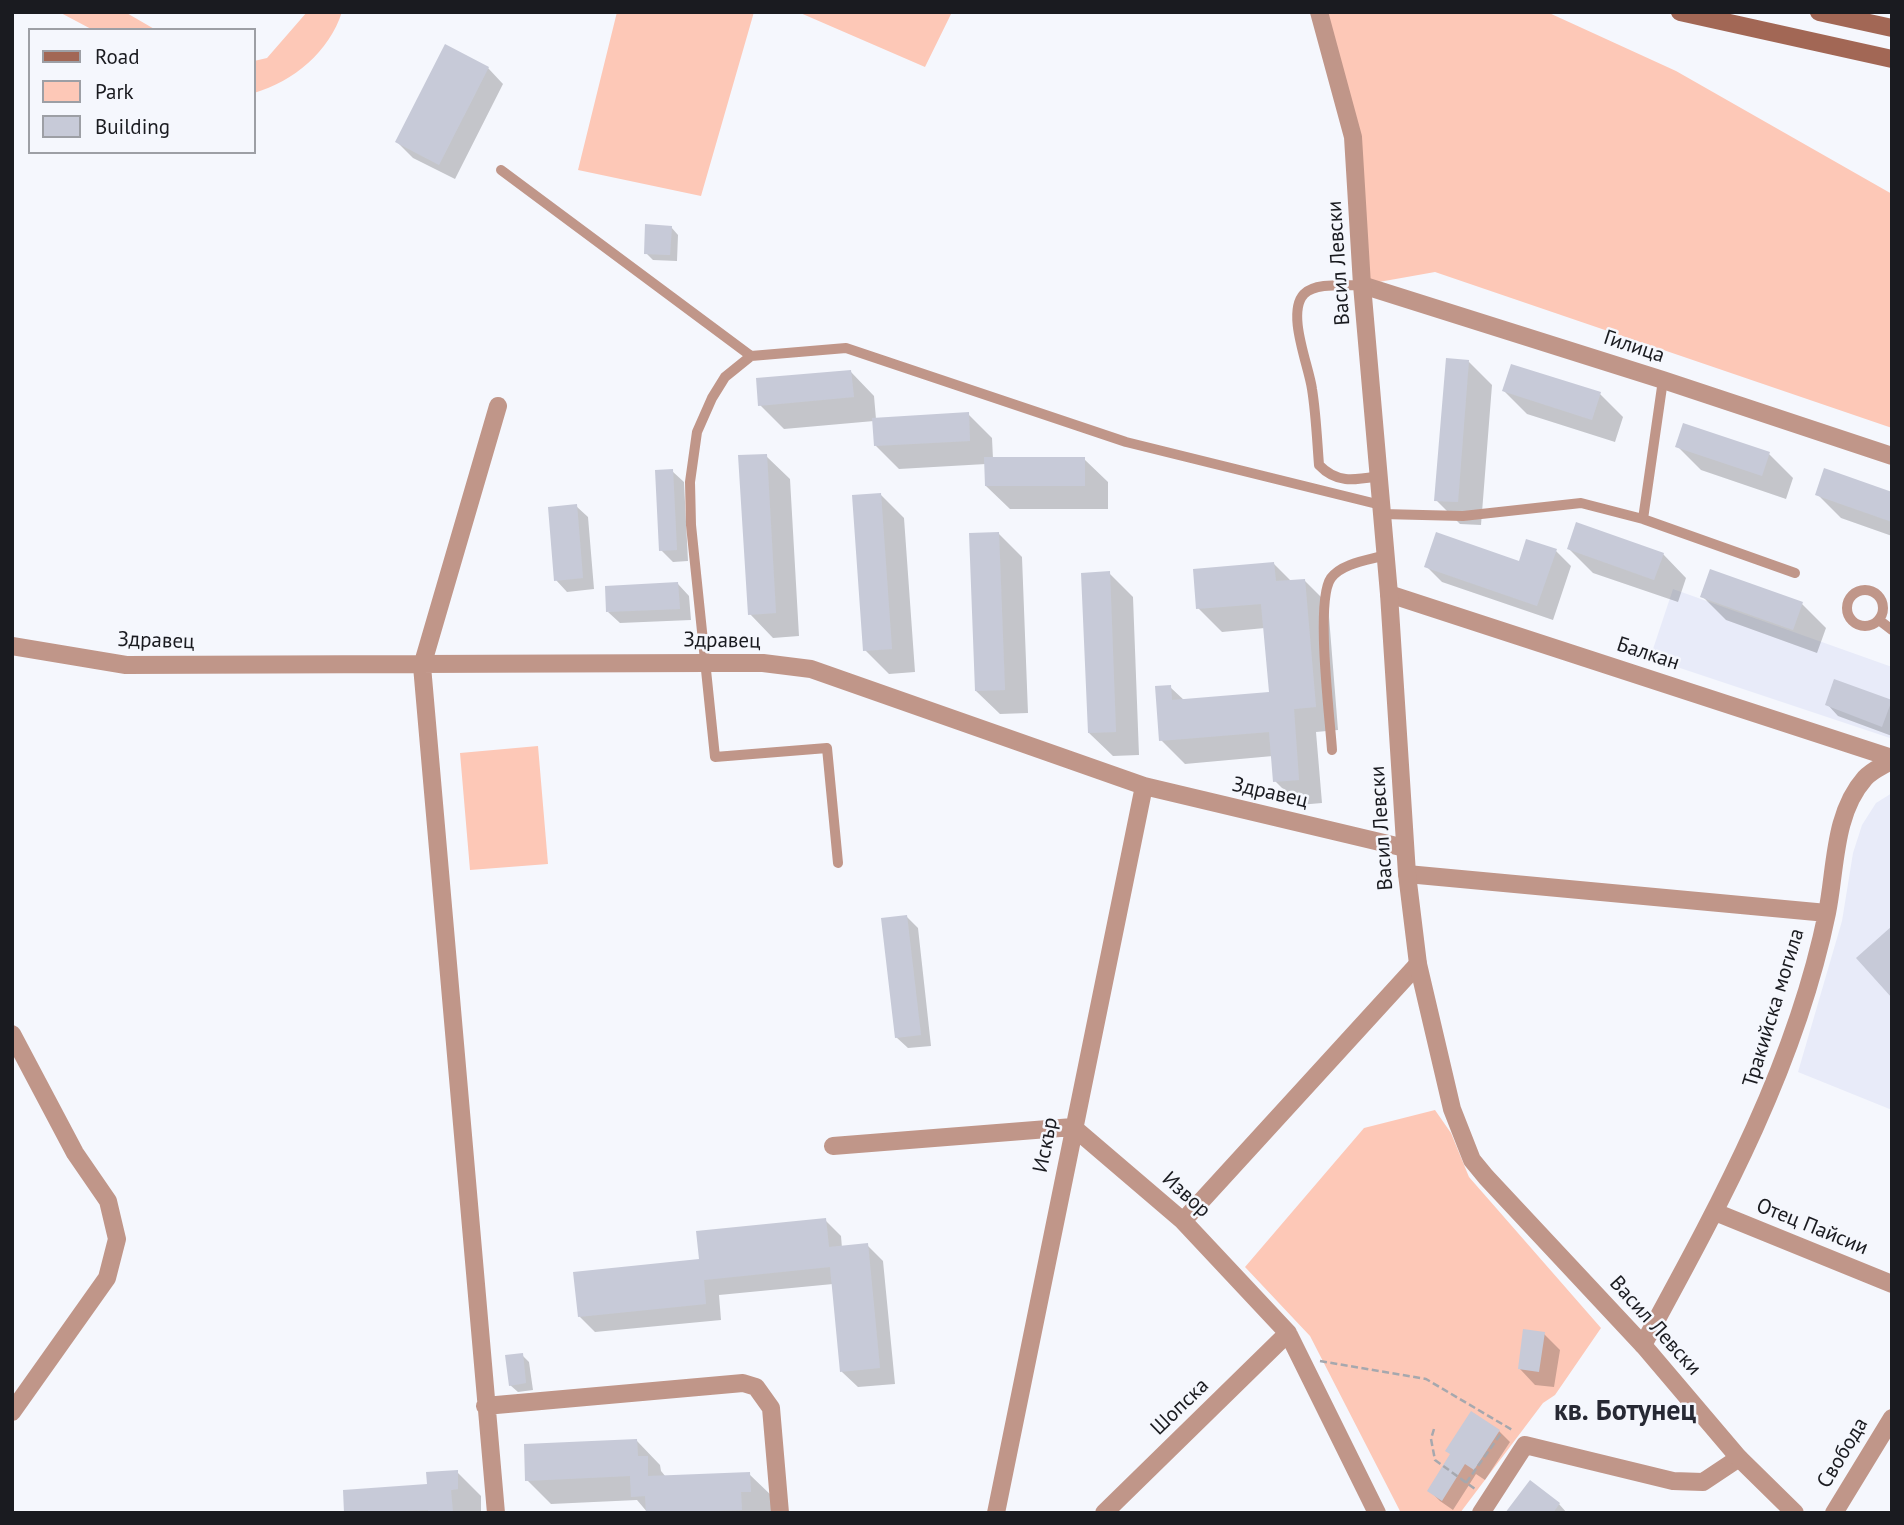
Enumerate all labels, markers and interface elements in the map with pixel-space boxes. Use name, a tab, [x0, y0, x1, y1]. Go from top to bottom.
legend	[28, 28, 256, 154]
text: Road	[95, 43, 139, 70]
text: Park	[95, 78, 134, 105]
text: Building	[95, 113, 170, 140]
street label: Васил Левски	[1322, 200, 1356, 326]
street label: Гилица	[1600, 325, 1668, 369]
street label: Здравец	[117, 627, 195, 655]
street label: Здравец	[683, 628, 761, 654]
street label: Балкан	[1614, 632, 1682, 676]
street label: Васил Левски	[1365, 765, 1399, 891]
street label: Здравец	[1230, 772, 1310, 814]
street label: Тракийска могила	[1738, 926, 1810, 1090]
street label: Искър	[1028, 1115, 1064, 1175]
street label: Извор	[1157, 1167, 1215, 1223]
street label: Отец Пайсии	[1752, 1193, 1872, 1261]
street label: Васил Левски	[1604, 1271, 1706, 1381]
street label: Шопска	[1146, 1373, 1214, 1441]
district label: кв. Ботунец	[1554, 1395, 1696, 1429]
street label: Свобода	[1812, 1413, 1874, 1493]

